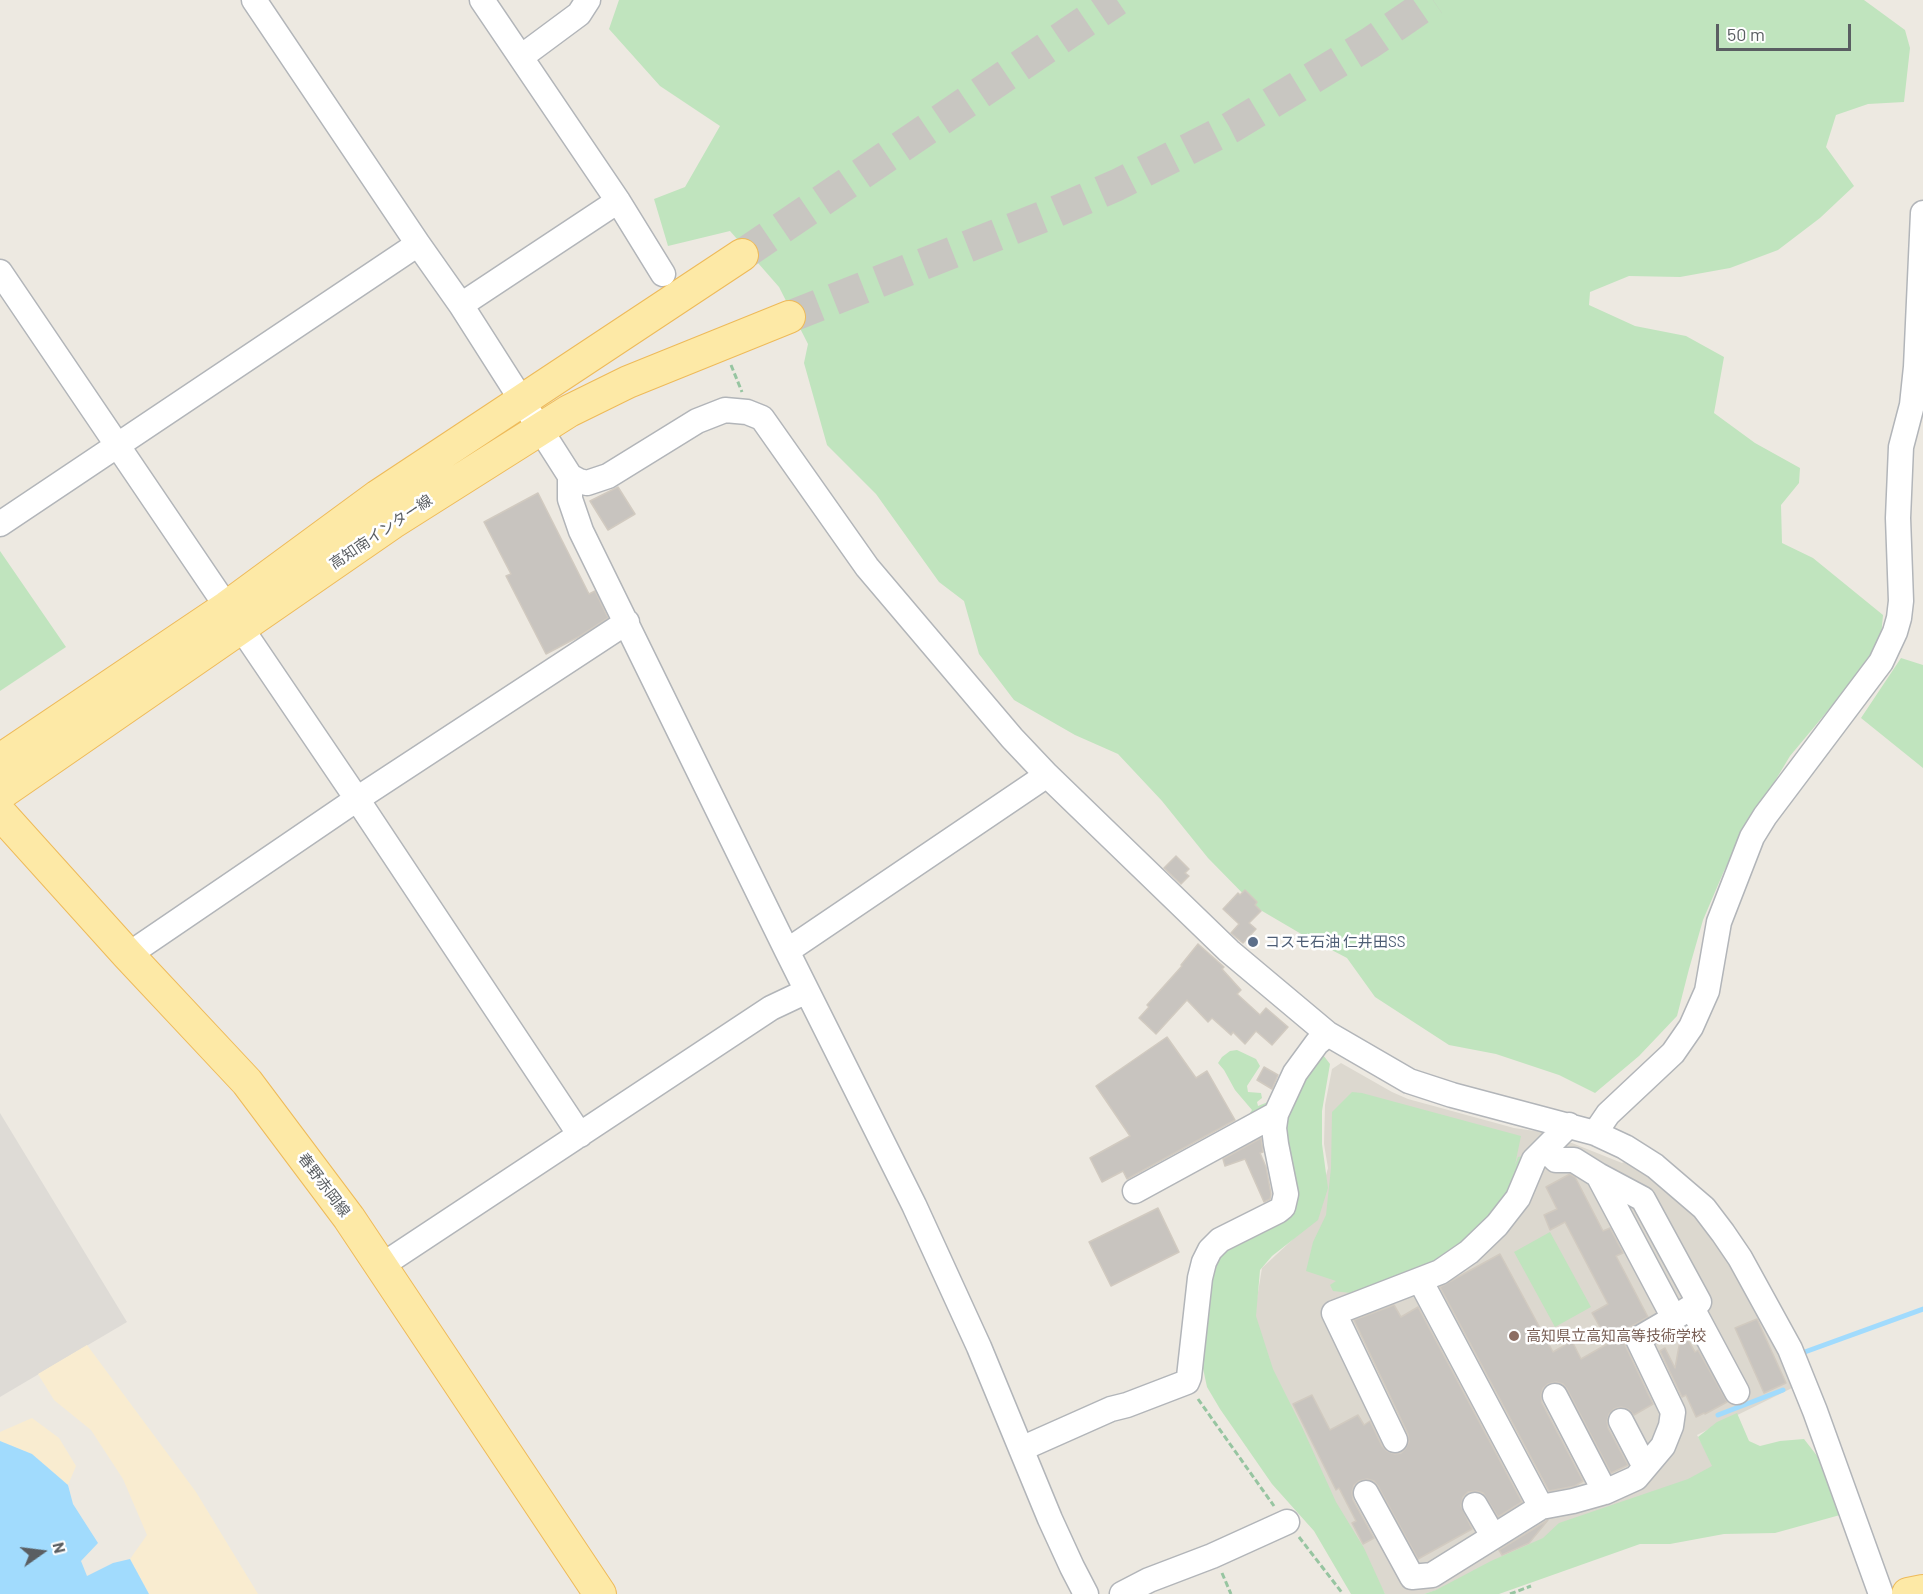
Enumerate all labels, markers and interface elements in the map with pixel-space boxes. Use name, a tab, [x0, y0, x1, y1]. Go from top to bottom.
scale bar	[1719, 12, 1854, 50]
text: 50 m	[1727, 23, 1765, 45]
street label: 高知南インター線	[326, 491, 436, 573]
place label: コスモ石油 仁井田SS	[1265, 933, 1406, 951]
marker: コスモ石油 仁井田SS	[1246, 935, 1260, 949]
street label: 春野赤岡線	[294, 1150, 354, 1220]
place label: 高知県立高知高等技術学校	[1526, 1327, 1706, 1345]
marker: 高知県立高知高等技術学校	[1507, 1329, 1521, 1343]
north arrow	[12, 1522, 72, 1582]
text: N	[49, 1540, 70, 1555]

